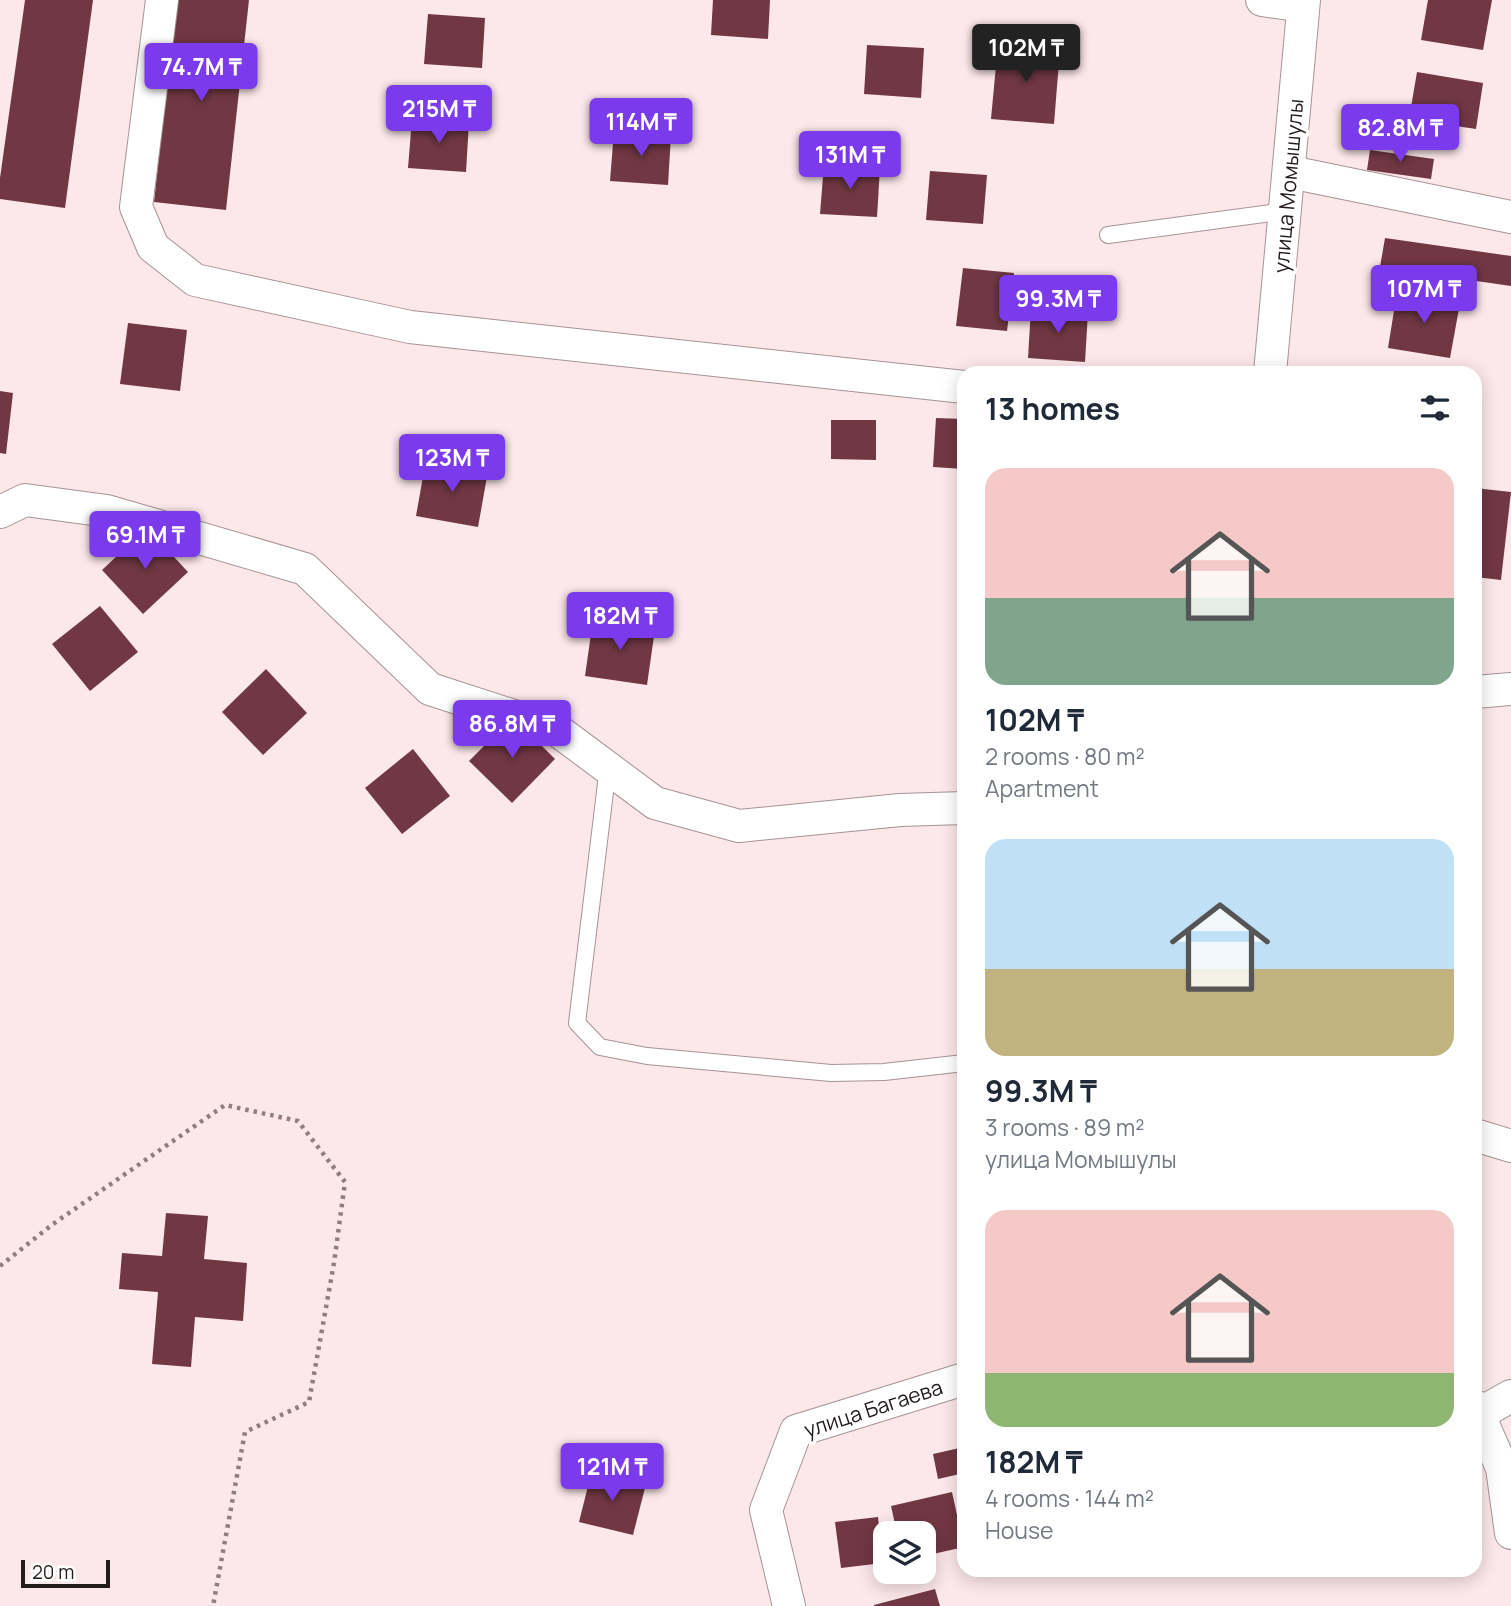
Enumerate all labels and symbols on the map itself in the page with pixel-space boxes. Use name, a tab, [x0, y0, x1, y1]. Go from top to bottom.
pin: 102M ₸	[969, 24, 1083, 84]
pin: 74.7M ₸	[136, 43, 266, 103]
pin: 215M ₸	[382, 86, 496, 145]
street label: улица Момышулы	[1266, 98, 1310, 274]
pin: 114M ₸	[584, 99, 698, 158]
pin: 82.8M ₸	[1335, 104, 1465, 164]
pin: 131M ₸	[793, 132, 907, 191]
pin: 107M ₸	[1367, 266, 1481, 325]
pin: 99.3M ₸	[993, 276, 1123, 335]
pin: 123M ₸	[395, 434, 509, 494]
pin: 69.1M ₸	[80, 512, 210, 571]
pin: 182M ₸	[563, 592, 677, 652]
pin: 86.8M ₸	[447, 700, 577, 760]
street label: улица Багаева	[800, 1372, 946, 1444]
pin: 121M ₸	[555, 1444, 669, 1503]
scale bar	[21, 1557, 110, 1589]

